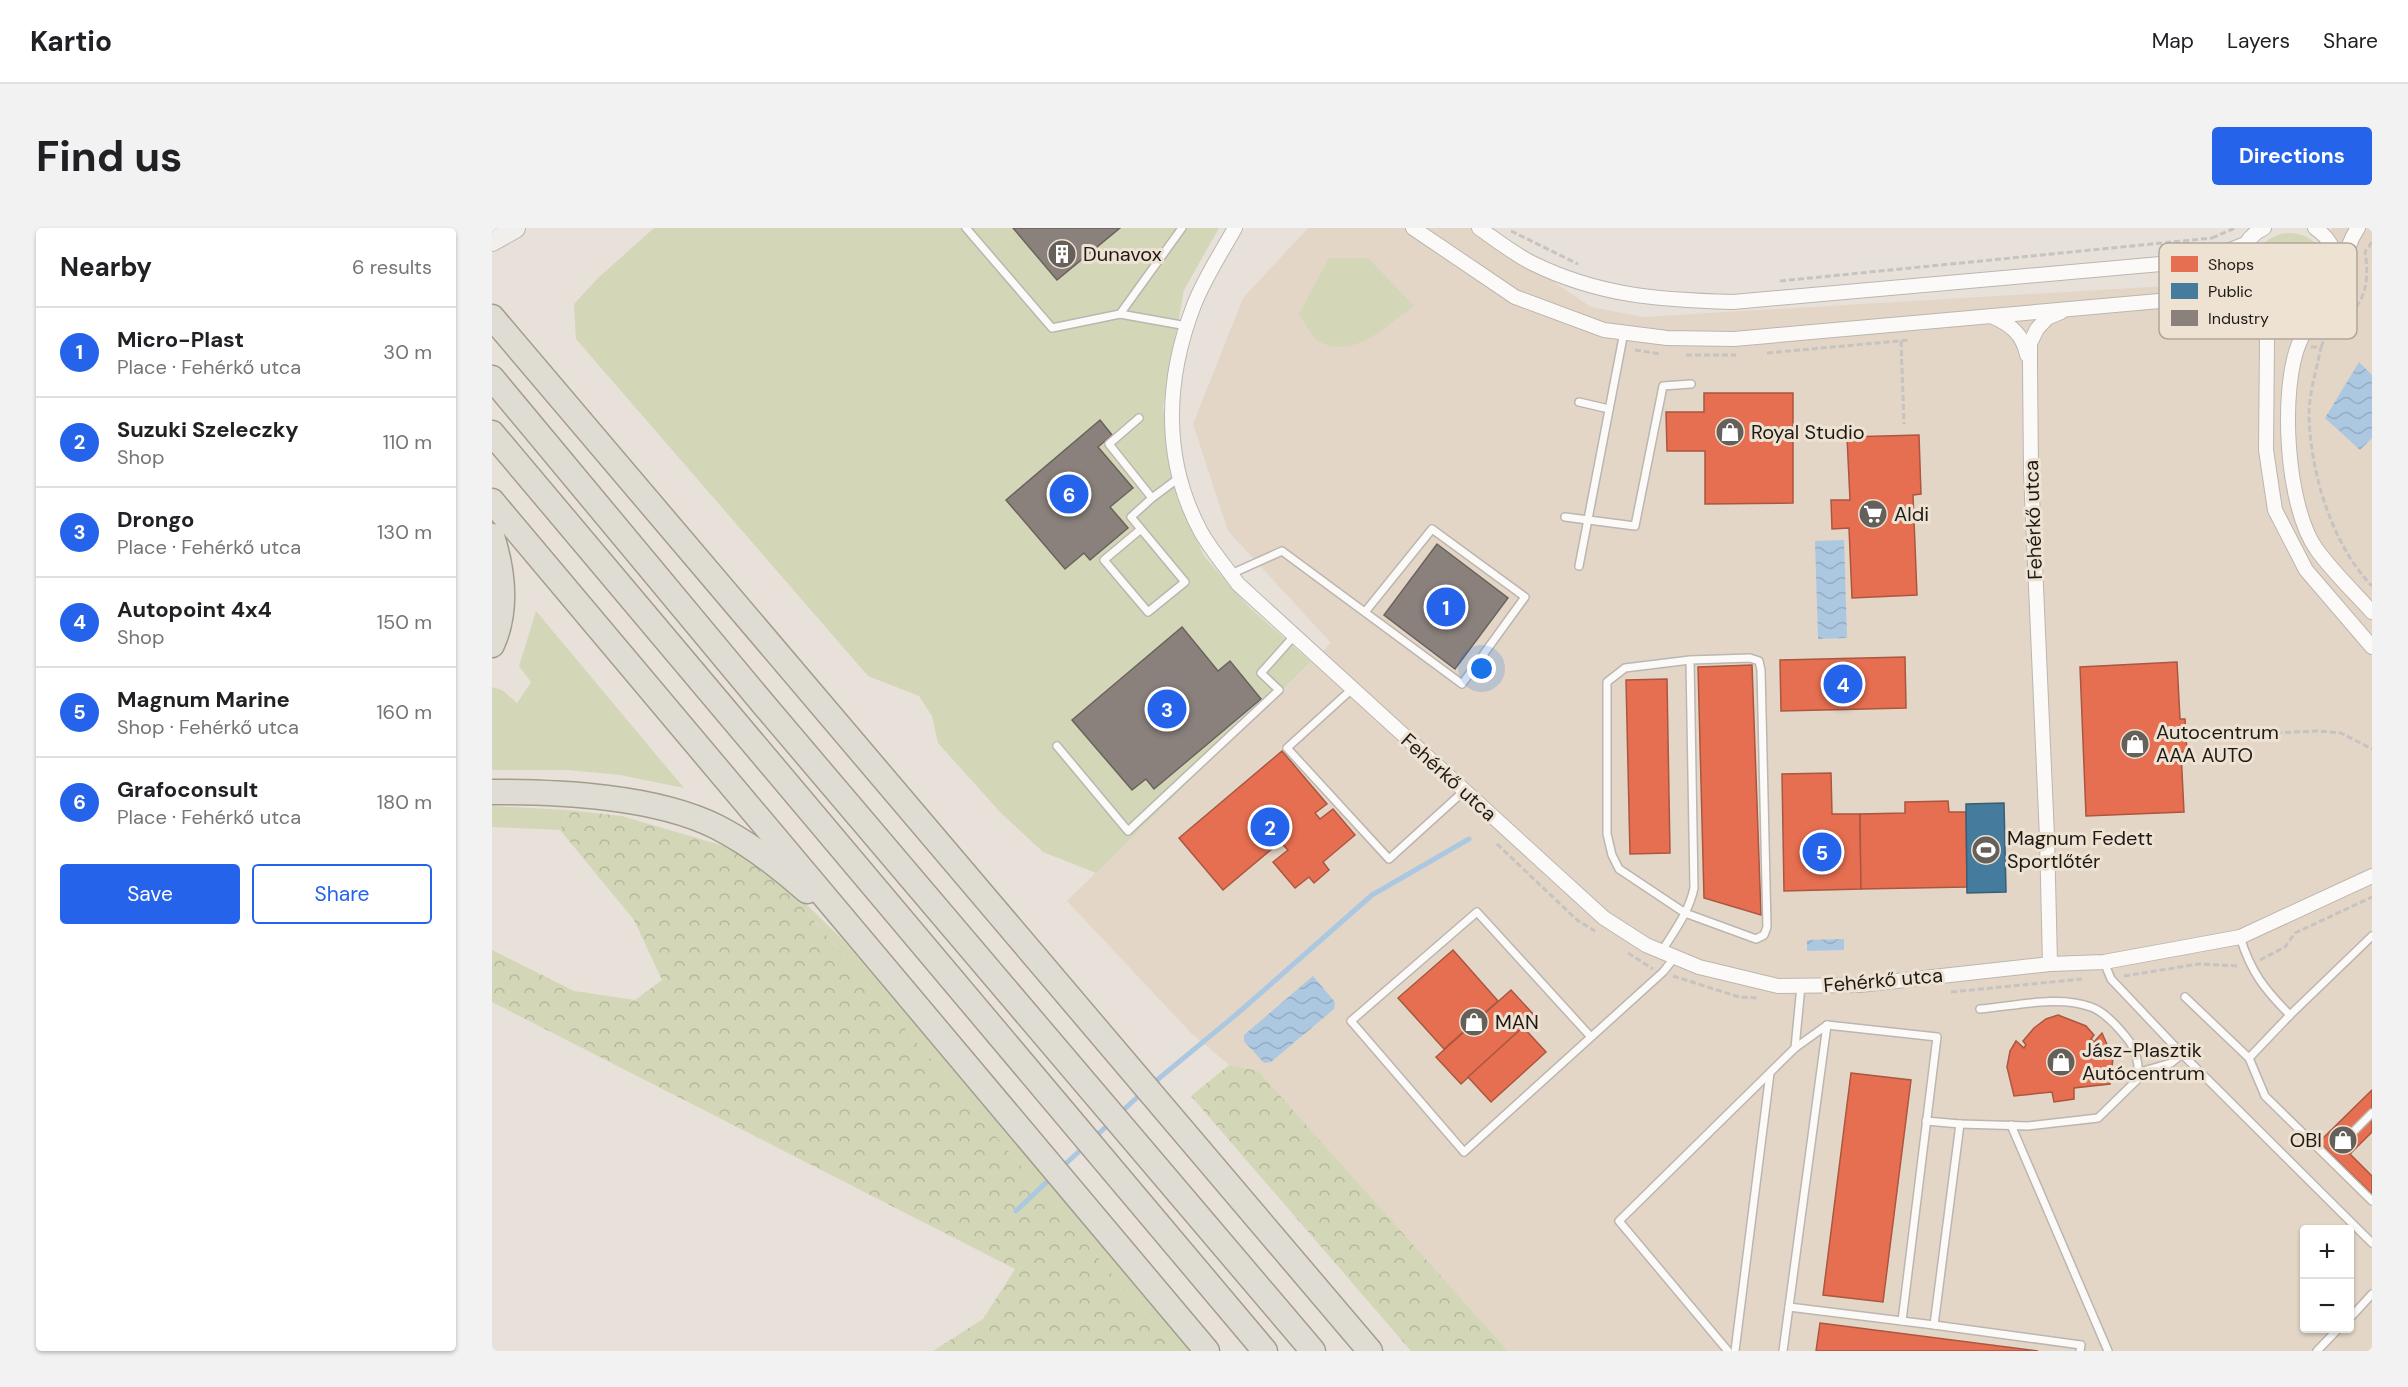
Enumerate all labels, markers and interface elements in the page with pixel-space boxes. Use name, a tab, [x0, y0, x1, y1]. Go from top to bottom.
text: Kartio	[30, 23, 112, 60]
text: Map	[2152, 27, 2194, 55]
text: Layers	[2227, 27, 2290, 55]
text: Share	[2323, 27, 2378, 55]
button: Directions	[2212, 127, 2372, 185]
text: Find us	[36, 129, 182, 184]
building icon: Dunavox	[1046, 238, 1078, 270]
place label: Dunavox	[1083, 241, 1162, 267]
legend	[2159, 243, 2357, 339]
text: Nearby	[60, 250, 152, 284]
text: 6 results	[352, 254, 432, 280]
text: Shops	[2208, 254, 2254, 275]
text: Public	[2208, 281, 2253, 302]
text: Industry	[2208, 308, 2269, 329]
text: Micro-Plast	[117, 325, 244, 354]
text: 1	[76, 339, 83, 365]
text: 30 m	[383, 339, 432, 365]
text: Place · Fehérkő utca	[117, 354, 301, 380]
text: Suzuki Szeleczky	[117, 415, 299, 444]
shop icon: Royal Studio	[1714, 416, 1746, 448]
place label: Royal Studio	[1751, 419, 1865, 445]
text: 2	[74, 429, 85, 455]
text: 110 m	[383, 429, 432, 455]
text: Shop	[117, 444, 164, 470]
street label: Fehérkő utca	[2018, 460, 2048, 580]
pin: 6	[1050, 472, 1088, 516]
supermarket icon: Aldi	[1857, 498, 1889, 530]
place label: Aldi	[1894, 501, 1929, 527]
text: Drongo	[117, 505, 194, 534]
text: 3	[73, 519, 86, 545]
text: 130 m	[377, 519, 432, 545]
text: Place · Fehérkő utca	[117, 534, 301, 560]
pin: 1	[1426, 584, 1466, 629]
text: Autopoint 4x4	[117, 595, 272, 624]
text: 4	[73, 609, 86, 635]
text: 150 m	[377, 609, 432, 635]
text: Shop	[117, 624, 164, 650]
your location	[1467, 654, 1496, 683]
pin: 4	[1824, 662, 1862, 706]
text: Magnum Marine	[117, 685, 290, 714]
pin: 3	[1148, 686, 1186, 732]
text: 5	[73, 699, 86, 725]
text: 160 m	[376, 699, 432, 725]
text: Shop · Fehérkő utca	[117, 714, 299, 740]
place label: Autocentrum AAA AUTO	[2156, 719, 2279, 768]
street label: Fehérkő utca	[1396, 727, 1502, 827]
shop icon: Autocentrum AAA AUTO	[2119, 728, 2151, 760]
text: Grafoconsult	[117, 775, 258, 804]
text: 6	[73, 789, 86, 815]
text: 180 m	[377, 789, 432, 815]
text: Place · Fehérkő utca	[117, 804, 301, 830]
pin: 2	[1250, 804, 1290, 850]
place label: Magnum Fedett Sportlőtér	[2007, 825, 2153, 874]
pin: 5	[1802, 830, 1842, 874]
sports icon: Magnum Fedett Sportlőtér	[1970, 834, 2002, 866]
button: Save	[60, 864, 240, 924]
button: Share	[252, 864, 432, 924]
street label: Fehérkő utca	[1822, 962, 1944, 998]
shop icon: MAN	[1458, 1006, 1490, 1038]
place label: MAN	[1495, 1009, 1539, 1035]
place label: Jász-Plasztik Autócentrum	[2082, 1037, 2205, 1086]
shop icon: Jász-Plasztik Autócentrum	[2045, 1046, 2077, 1078]
shop icon: OBI	[2327, 1124, 2359, 1156]
place label: OBI	[2290, 1127, 2322, 1153]
map controls	[2300, 1225, 2354, 1333]
button: +	[2300, 1225, 2354, 1279]
button: −	[2300, 1279, 2354, 1333]

